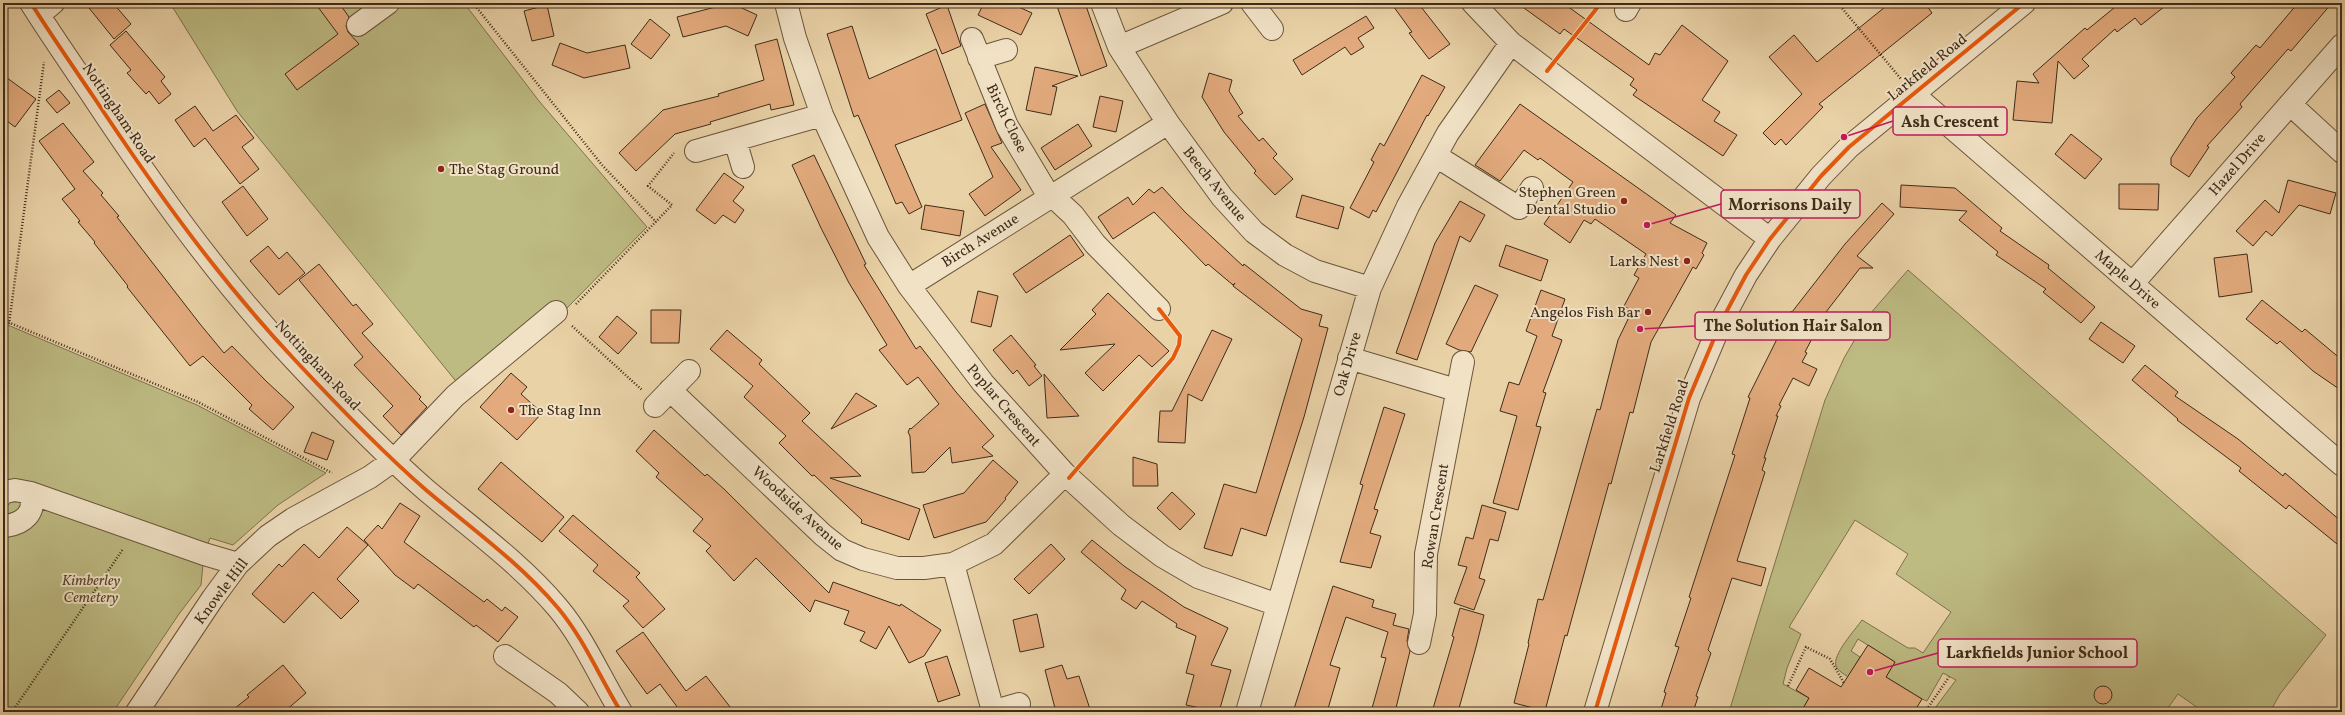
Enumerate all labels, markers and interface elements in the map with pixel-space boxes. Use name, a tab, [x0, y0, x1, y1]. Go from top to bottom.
street label: Larkfield Road	[1884, 30, 1972, 107]
street label: Nottingham Road	[76, 59, 159, 168]
street label: Birch Close	[980, 81, 1031, 157]
callout: Ash Crescent	[1893, 107, 2007, 135]
text: Ash Crescent	[1901, 112, 1999, 134]
street label: Hazel Drive	[2205, 129, 2271, 201]
street label: Beech Avenue	[1177, 143, 1251, 227]
place label: The Stag Ground	[449, 160, 559, 181]
marker: The Stag Ground	[436, 164, 446, 174]
place label: Stephen Green Dental Studio	[1519, 183, 1616, 221]
callout: Morrisons Daily	[1721, 190, 1860, 218]
text: Morrisons Daily	[1728, 195, 1852, 217]
marker: Stephen Green Dental Studio	[1619, 196, 1629, 206]
street label: Birch Avenue	[938, 209, 1023, 273]
street label: Maple Drive	[2090, 246, 2165, 315]
place label: Larks Nest	[1609, 252, 1679, 273]
marker: Larks Nest	[1682, 256, 1692, 266]
place label: Angelos Fish Bar	[1530, 303, 1640, 324]
marker: Angelos Fish Bar	[1643, 307, 1653, 317]
callout: The Solution Hair Salon	[1695, 312, 1890, 340]
street label: Nottingham Road	[269, 316, 365, 416]
text: The Solution Hair Salon	[1703, 316, 1883, 338]
street label: Oak Drive	[1329, 330, 1368, 399]
street label: Poplar Crescent	[961, 360, 1045, 452]
street label: Larkfield Road	[1646, 377, 1695, 476]
place label: The Stag Inn	[519, 401, 601, 422]
marker: The Stag Inn	[506, 405, 516, 415]
street label: Woodside Avenue	[747, 462, 847, 556]
street label: Rowan Crescent	[1418, 462, 1455, 570]
street label: Knowle Hill	[190, 554, 254, 629]
park label: Kimberley Cemetery	[62, 571, 121, 609]
callout: Larkfields Junior School	[1938, 639, 2137, 667]
text: Larkfields Junior School	[1946, 643, 2129, 665]

